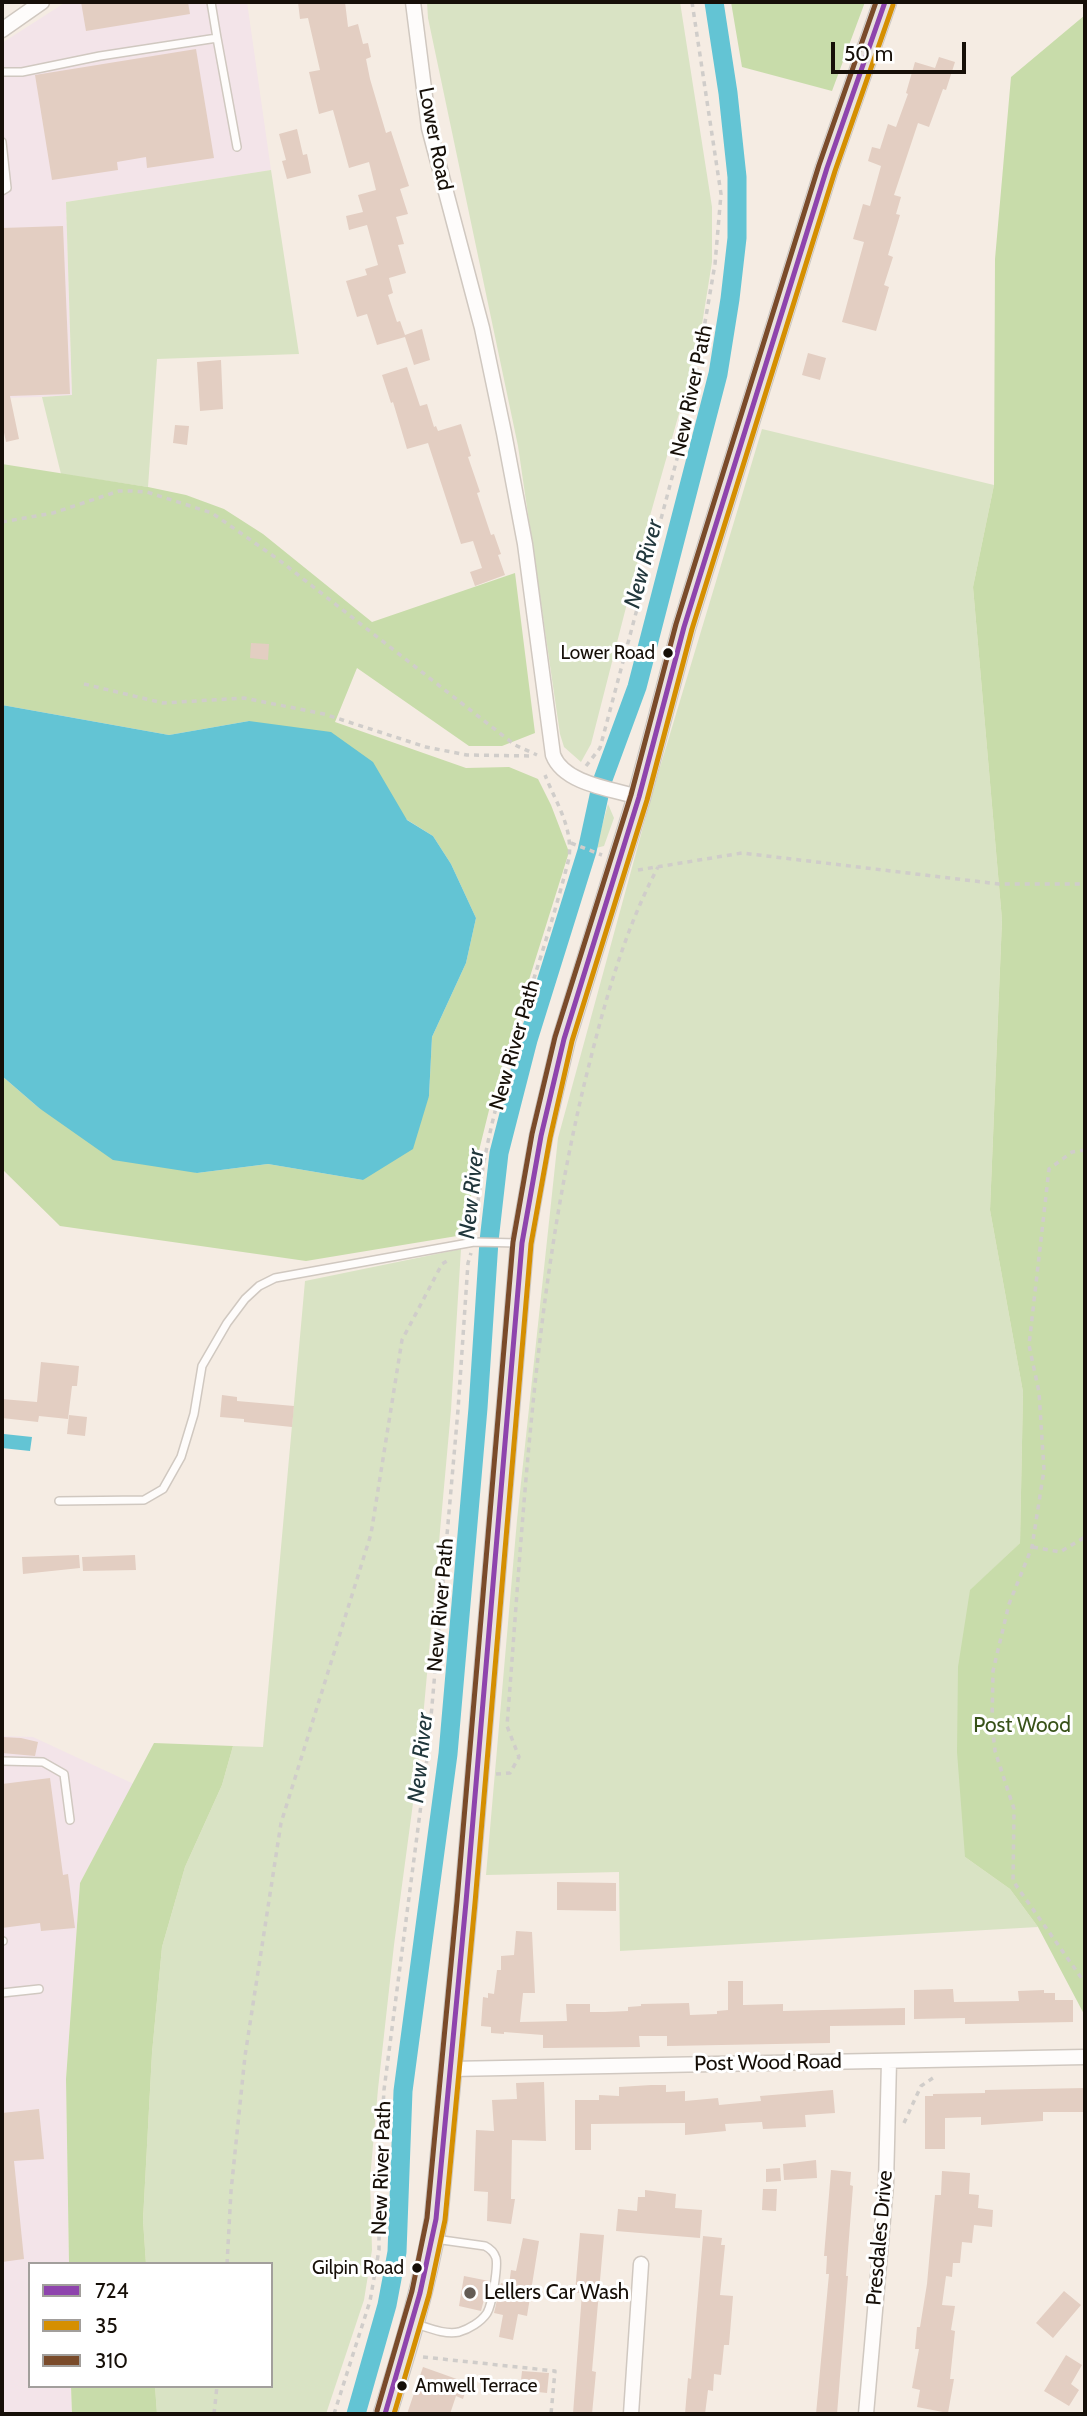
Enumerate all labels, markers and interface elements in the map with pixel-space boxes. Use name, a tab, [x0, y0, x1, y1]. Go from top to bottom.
scale bar	[835, 28, 970, 72]
text: 50 m	[844, 41, 893, 66]
street label: Lower Road	[413, 85, 457, 193]
street label: New River Path	[666, 323, 718, 459]
water label: New River	[619, 517, 669, 611]
place label: Lower Road	[560, 642, 655, 664]
marker: Lower Road	[661, 646, 675, 660]
street label: New River Path	[484, 977, 546, 1113]
water label: New River	[454, 1148, 490, 1240]
street label: New River Path	[423, 1537, 459, 1673]
water label: New River	[403, 1712, 439, 1804]
park label: Post Wood	[973, 1713, 1071, 1739]
street label: Post Wood Road	[694, 2049, 842, 2077]
street label: New River Path	[367, 2100, 397, 2236]
street label: Presdales Drive	[862, 2169, 898, 2307]
place label: Gilpin Road	[312, 2257, 404, 2279]
marker: Gilpin Road	[410, 2261, 424, 2275]
legend	[28, 2262, 273, 2388]
text: 724	[95, 2278, 129, 2303]
place label: Lellers Car Wash	[484, 2280, 629, 2306]
marker: Lellers Car Wash	[462, 2285, 478, 2301]
text: 35	[95, 2313, 118, 2338]
text: 310	[95, 2348, 128, 2373]
place label: Amwell Terrace	[415, 2375, 537, 2397]
marker: Amwell Terrace	[395, 2379, 409, 2393]

